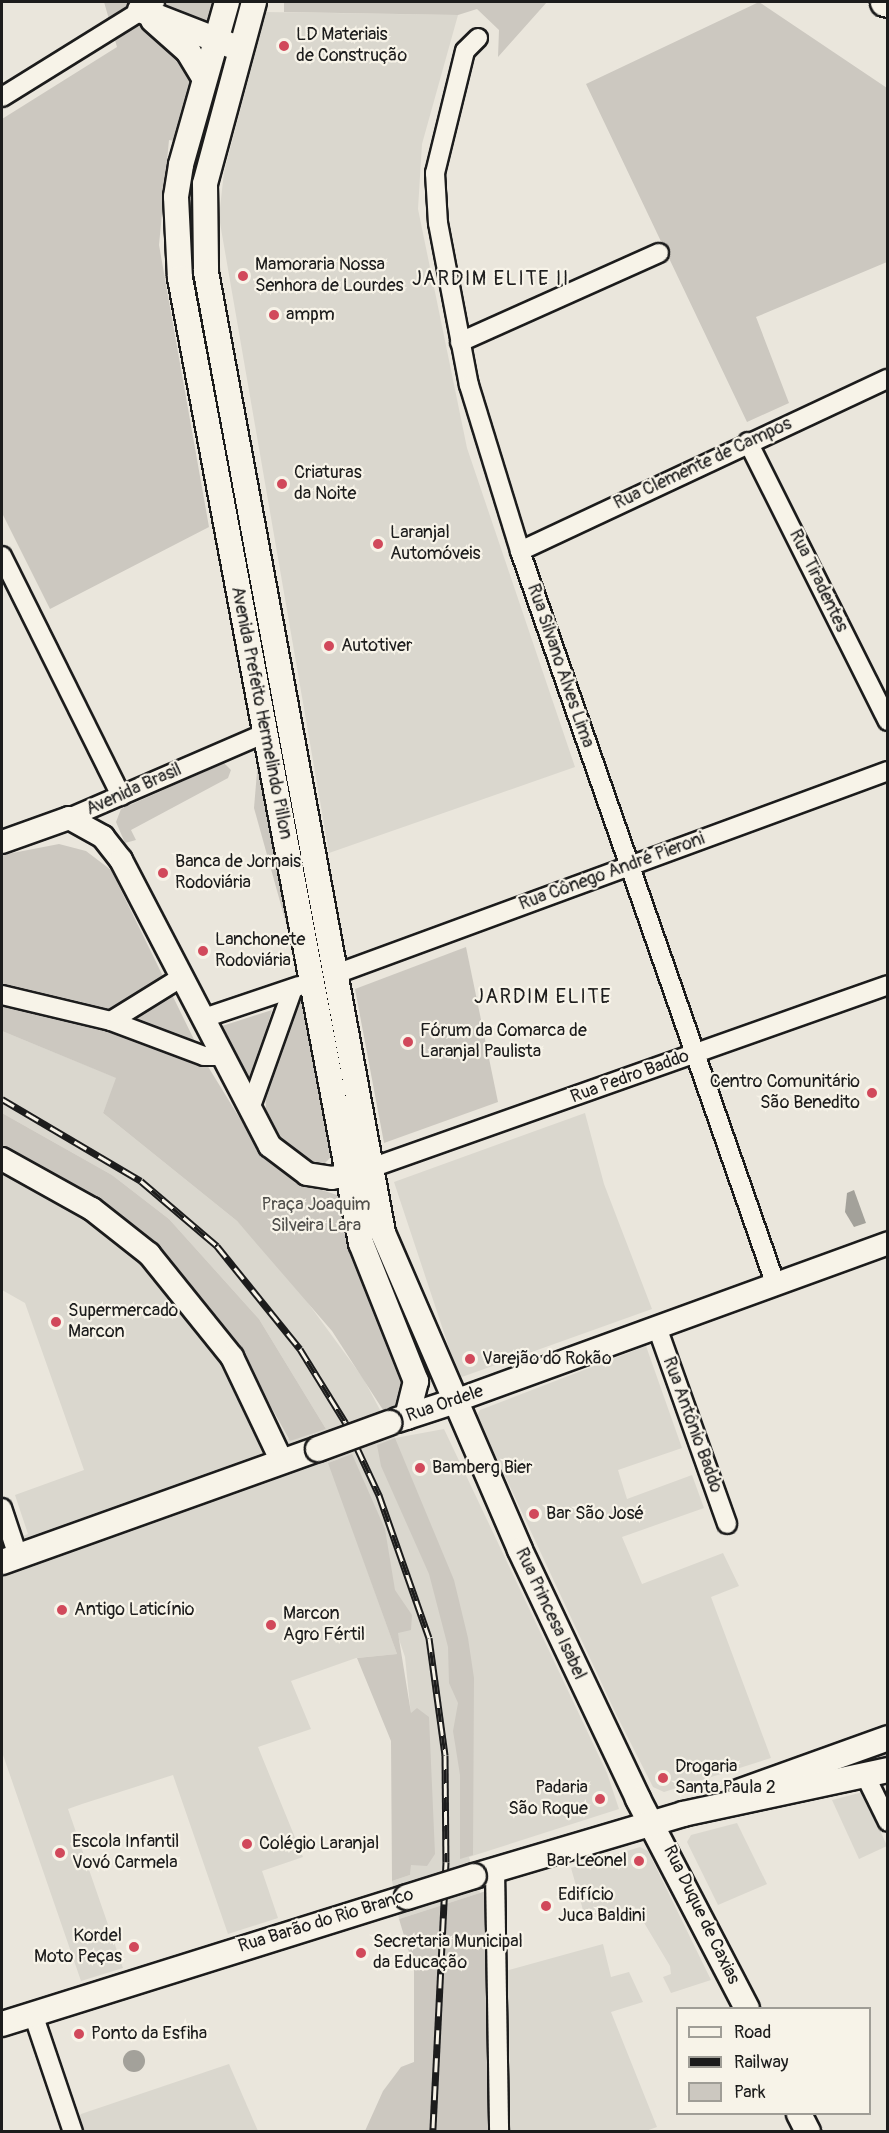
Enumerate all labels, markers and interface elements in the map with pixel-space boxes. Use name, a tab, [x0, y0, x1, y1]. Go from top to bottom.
place label: LD Materiais de Construção	[296, 25, 407, 68]
marker: LD Materiais de Construção	[277, 39, 291, 53]
place label: Mamoraria Nossa Senhora de Lourdes	[255, 255, 404, 298]
district label: JARDIM ELITE II	[412, 266, 570, 290]
marker: Mamoraria Nossa Senhora de Lourdes	[236, 269, 250, 283]
place label: ampm	[286, 304, 335, 326]
marker: ampm	[267, 308, 281, 322]
street label: Rua Clemente de Campos	[611, 413, 795, 515]
place label: Criaturas da Noite	[294, 463, 362, 506]
marker: Criaturas da Noite	[275, 477, 289, 491]
place label: Laranjal Automóveis	[390, 523, 480, 566]
street label: Rua Tiradentes	[784, 526, 852, 636]
marker: Laranjal Automóveis	[371, 537, 385, 551]
street label: Rua Silvano Alves Lima	[522, 581, 598, 751]
street label: Avenida Prefeito Hermelindo Pillon	[226, 585, 296, 841]
place label: Autotiver	[341, 635, 412, 657]
marker: Autotiver	[322, 639, 336, 653]
street label: Avenida Brasil	[83, 759, 185, 821]
street label: Rua Cônego André Pieroni	[516, 828, 708, 916]
place label: Banca de Jornais Rodoviária	[175, 852, 301, 894]
marker: Banca de Jornais Rodoviária	[156, 866, 170, 880]
place label: Lanchonete Rodoviária	[215, 930, 305, 972]
marker: Lanchonete Rodoviária	[196, 944, 210, 958]
district label: JARDIM ELITE	[474, 984, 612, 1008]
place label: Fórum da Comarca de Laranjal Paulista	[420, 1021, 587, 1064]
marker: Fórum da Comarca de Laranjal Paulista	[401, 1035, 415, 1049]
street label: Rua Pedro Baddo	[568, 1046, 692, 1108]
place label: Centro Comunitário São Benedito	[710, 1072, 860, 1114]
marker: Centro Comunitário São Benedito	[865, 1086, 879, 1100]
park label: Praça Joaquim Silveira Lara	[262, 1195, 370, 1238]
place label: Supermercado Marcon	[68, 1301, 178, 1344]
marker: Supermercado Marcon	[49, 1315, 63, 1329]
place label: Varejão do Rokão	[482, 1348, 612, 1370]
marker: Varejão do Rokão	[463, 1352, 477, 1366]
street label: Rua Antônio Baddo	[657, 1354, 727, 1496]
street label: Rua Ordele	[404, 1381, 486, 1427]
place label: Bamberg Bier	[432, 1457, 532, 1479]
marker: Bamberg Bier	[413, 1461, 427, 1475]
place label: Bar São José	[546, 1503, 644, 1525]
marker: Bar São José	[527, 1507, 541, 1521]
street label: Rua Princesa Isabel	[510, 1545, 590, 1683]
place label: Antigo Laticínio	[74, 1599, 194, 1621]
marker: Antigo Laticínio	[55, 1603, 69, 1617]
place label: Marcon Agro Fértil	[283, 1604, 365, 1646]
marker: Marcon Agro Fértil	[264, 1618, 278, 1632]
place label: Drogaria Santa Paula 2	[675, 1757, 776, 1800]
marker: Drogaria Santa Paula 2	[656, 1771, 670, 1785]
place label: Padaria São Roque	[508, 1778, 588, 1820]
marker: Padaria São Roque	[593, 1792, 607, 1806]
place label: Escola Infantil Vovó Carmela	[72, 1832, 179, 1874]
place label: Colégio Laranjal	[259, 1833, 379, 1855]
marker: Colégio Laranjal	[240, 1837, 254, 1851]
street label: Rua Duque de Caxias	[658, 1842, 744, 1988]
marker: Escola Infantil Vovó Carmela	[53, 1846, 67, 1860]
place label: Bar Leonel	[546, 1850, 627, 1872]
marker: Bar Leonel	[632, 1854, 646, 1868]
street label: Rua Barão do Rio Branco	[236, 1884, 416, 1958]
place label: Edifício Juca Baldini	[558, 1885, 645, 1928]
marker: Edifício Juca Baldini	[539, 1899, 553, 1913]
place label: Kordel Moto Peças	[34, 1926, 122, 1968]
place label: Secretaria Municipal da Educação	[373, 1932, 523, 1974]
marker: Kordel Moto Peças	[127, 1940, 141, 1954]
marker: Secretaria Municipal da Educação	[354, 1946, 368, 1960]
legend	[676, 2007, 871, 2115]
text: Road	[734, 2021, 771, 2044]
place label: Ponto da Esfiha	[91, 2023, 207, 2045]
marker: Ponto da Esfiha	[72, 2027, 86, 2041]
text: Railway	[734, 2051, 789, 2074]
text: Park	[734, 2081, 766, 2104]

